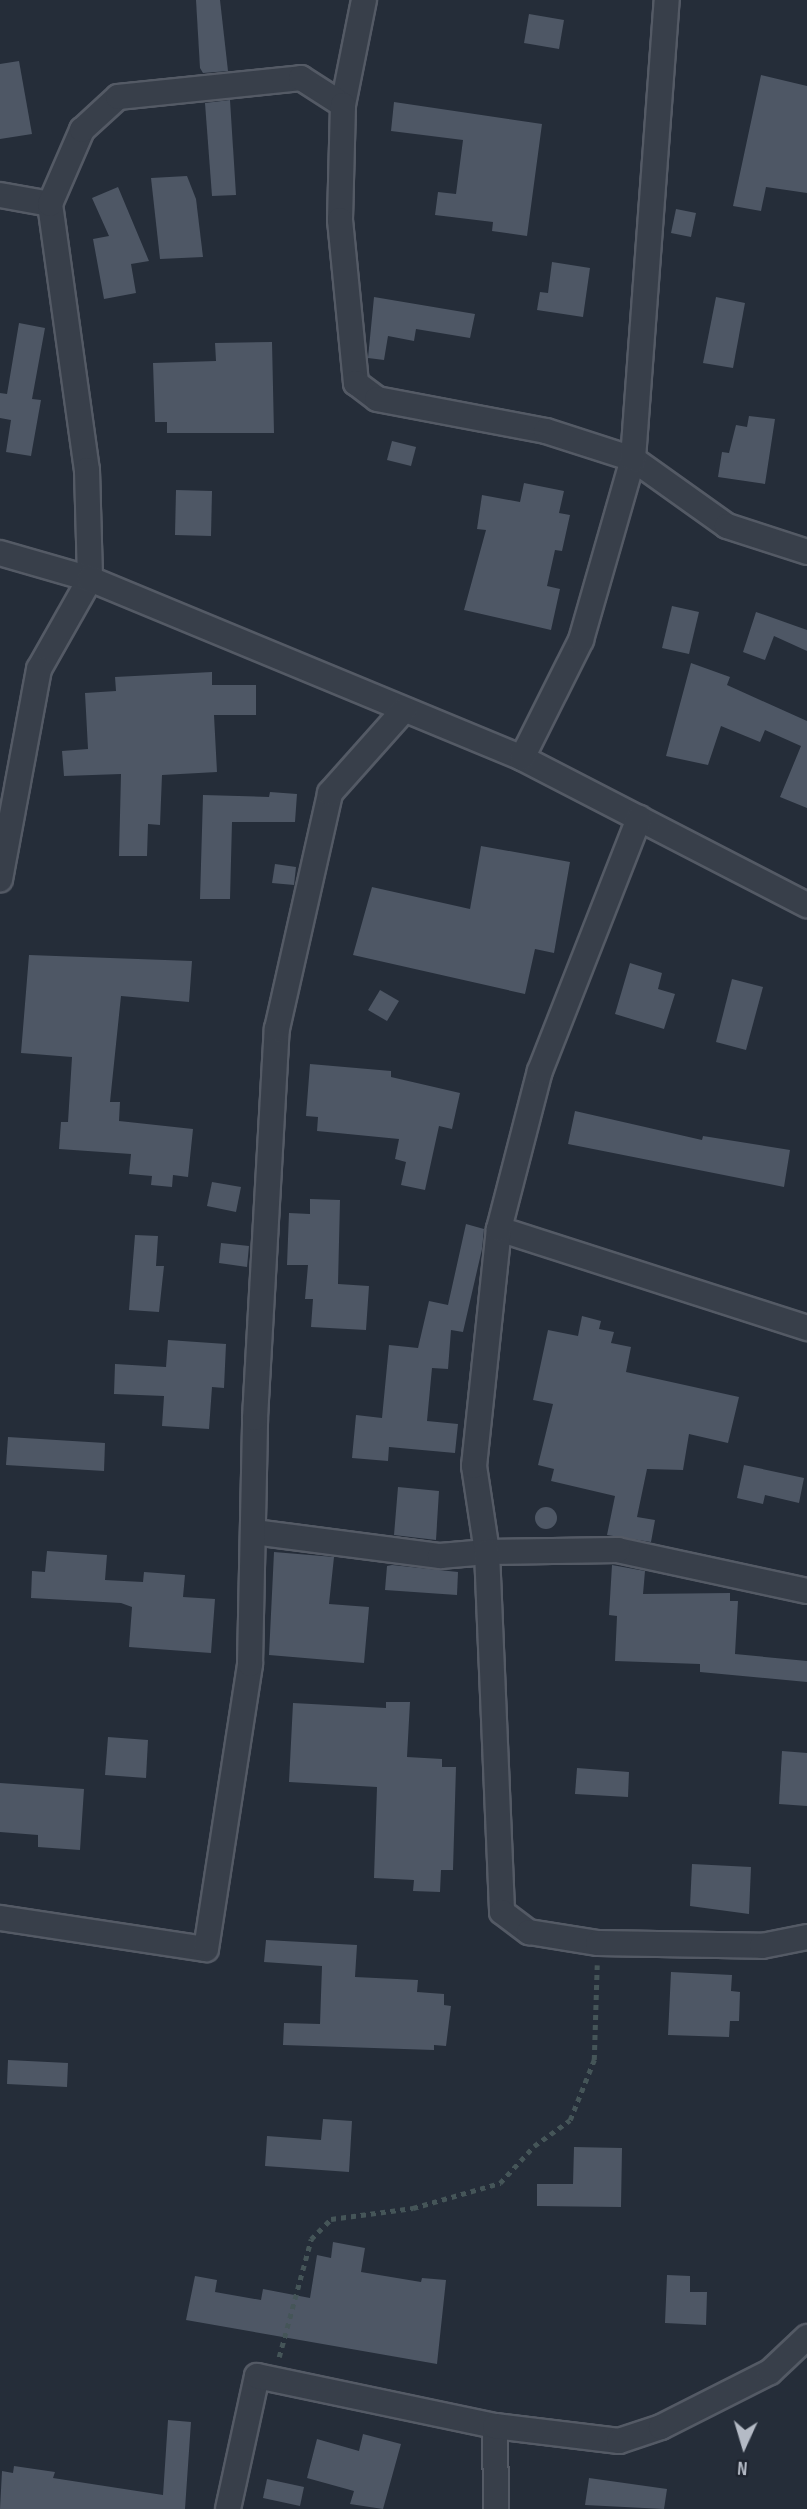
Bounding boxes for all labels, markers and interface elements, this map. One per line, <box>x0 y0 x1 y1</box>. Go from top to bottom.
north arrow <box>709 2411 779 2481</box>
text: N <box>737 2456 748 2479</box>

